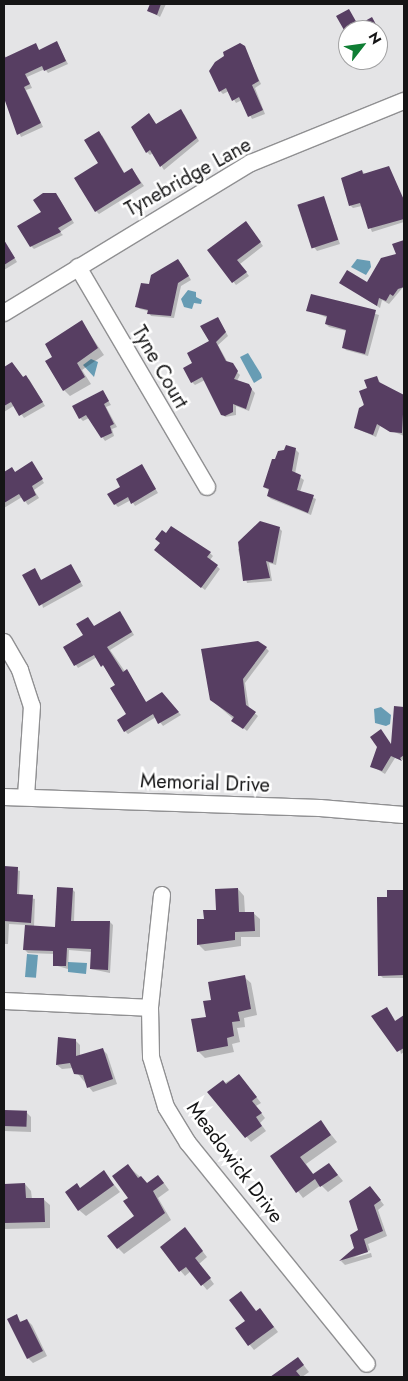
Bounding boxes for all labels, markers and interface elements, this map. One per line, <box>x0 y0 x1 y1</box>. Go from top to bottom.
north arrow <box>338 20 388 70</box>
text: N <box>364 28 387 48</box>
street label: Tynebridge Lane <box>121 133 255 221</box>
street label: Tyne Court <box>127 322 193 412</box>
street label: Memorial Drive <box>140 769 270 797</box>
street label: Meadowick Drive <box>182 1097 288 1227</box>

